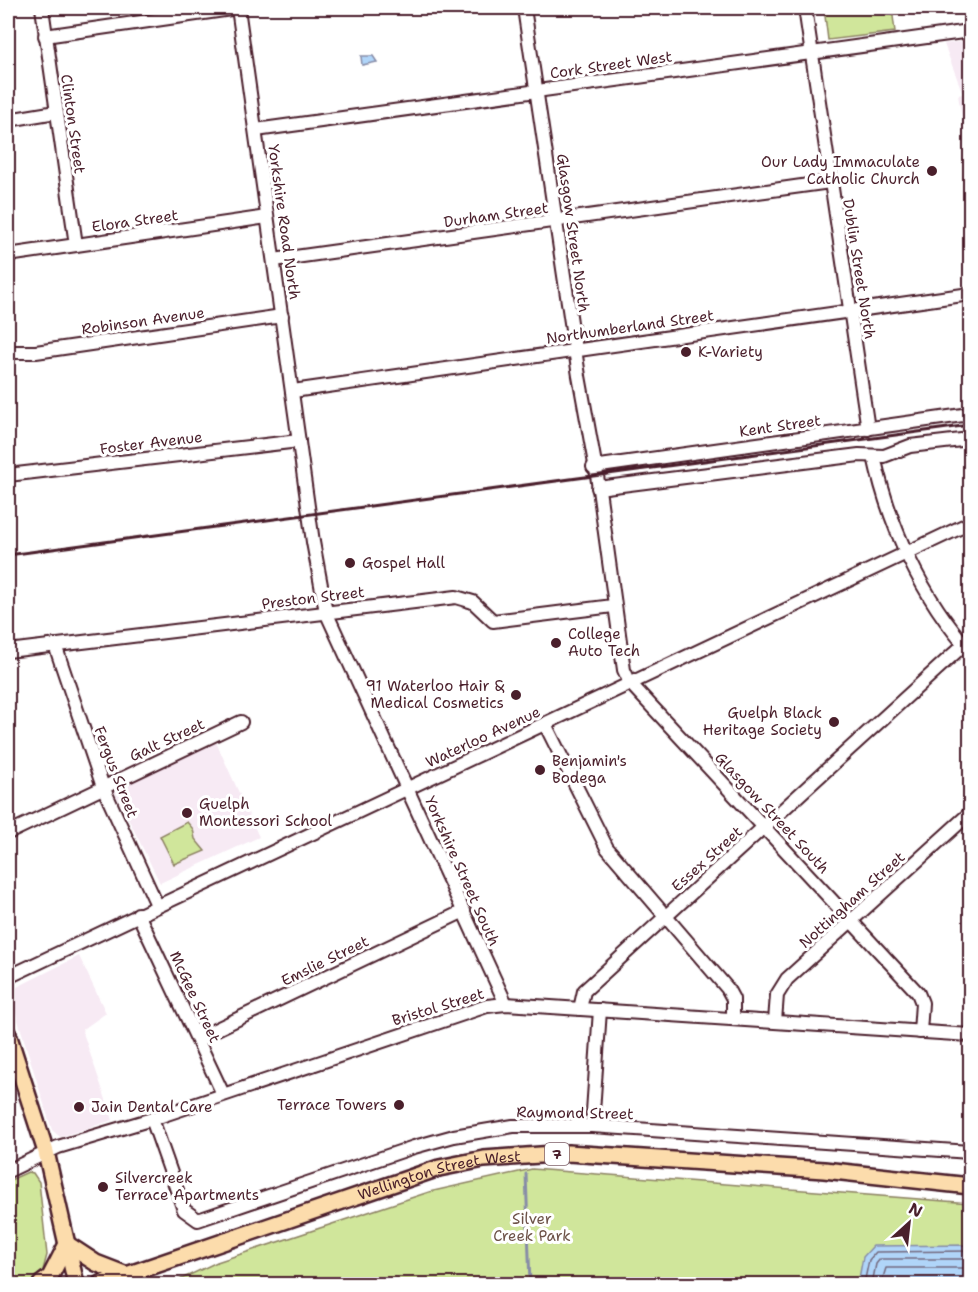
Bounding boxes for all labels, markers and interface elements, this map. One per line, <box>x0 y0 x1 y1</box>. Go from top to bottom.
street label: Cork Street West <box>549 47 673 83</box>
street label: Clinton Street <box>56 73 90 175</box>
street label: Yorkshire Road North <box>263 143 305 301</box>
street label: Glasgow Street North <box>552 152 594 314</box>
place label: Our Lady Immaculate Catholic Church <box>761 152 920 189</box>
marker: Our Lady Immaculate Catholic Church <box>925 164 939 178</box>
street label: Dublin Street North <box>838 197 880 341</box>
street label: Durham Street <box>442 198 550 232</box>
street label: Elora Street <box>91 205 179 237</box>
street label: Robinson Avenue <box>80 302 206 340</box>
street label: Northumberland Street <box>545 305 715 349</box>
place label: K-Variety <box>698 342 763 362</box>
marker: K-Variety <box>679 345 693 359</box>
street label: Kent Street <box>738 410 822 442</box>
street label: Foster Avenue <box>99 427 203 459</box>
place label: Gospel Hall <box>362 553 445 573</box>
marker: Gospel Hall <box>343 556 357 570</box>
street label: Preston Street <box>260 582 366 614</box>
place label: College Auto Tech <box>568 624 640 661</box>
marker: College Auto Tech <box>549 636 563 650</box>
place label: 91 Waterloo Hair & Medical Cosmetics <box>366 676 505 713</box>
marker: 91 Waterloo Hair & Medical Cosmetics <box>509 688 523 702</box>
street label: Waterloo Avenue <box>422 702 544 772</box>
place label: Guelph Black Heritage Society <box>703 703 822 740</box>
street label: Galt Street <box>126 714 208 766</box>
marker: Guelph Black Heritage Society <box>827 715 841 729</box>
street label: Fergus Street <box>89 723 143 821</box>
street label: Glasgow Street South <box>710 748 834 878</box>
place label: Benjamin's Bodega <box>552 751 627 788</box>
marker: Benjamin's Bodega <box>533 763 547 777</box>
street label: Yorkshire Street South <box>420 793 504 949</box>
place label: Guelph Montessori School <box>199 794 333 831</box>
marker: Guelph Montessori School <box>180 806 194 820</box>
street label: Essex Street <box>667 822 747 896</box>
street label: Nottingham Street <box>795 847 909 953</box>
street label: Emslie Street <box>278 931 372 991</box>
street label: McGee Street <box>165 948 225 1046</box>
street label: Bristol Street <box>390 984 486 1030</box>
place label: Terrace Towers <box>277 1095 387 1115</box>
place label: Jain Dental Care <box>91 1097 213 1117</box>
marker: Terrace Towers <box>392 1098 406 1112</box>
marker: Jain Dental Care <box>72 1100 86 1114</box>
street label: Raymond Street <box>516 1102 634 1124</box>
road number: 7 <box>545 1143 569 1165</box>
street label: Wellington Street West <box>355 1146 521 1205</box>
place label: Silvercreek Terrace Apartments <box>115 1168 259 1205</box>
marker: Silvercreek Terrace Apartments <box>96 1180 110 1194</box>
north arrow <box>879 1193 939 1253</box>
text: N <box>905 1198 926 1222</box>
park label: Silver Creek Park <box>493 1209 571 1246</box>

